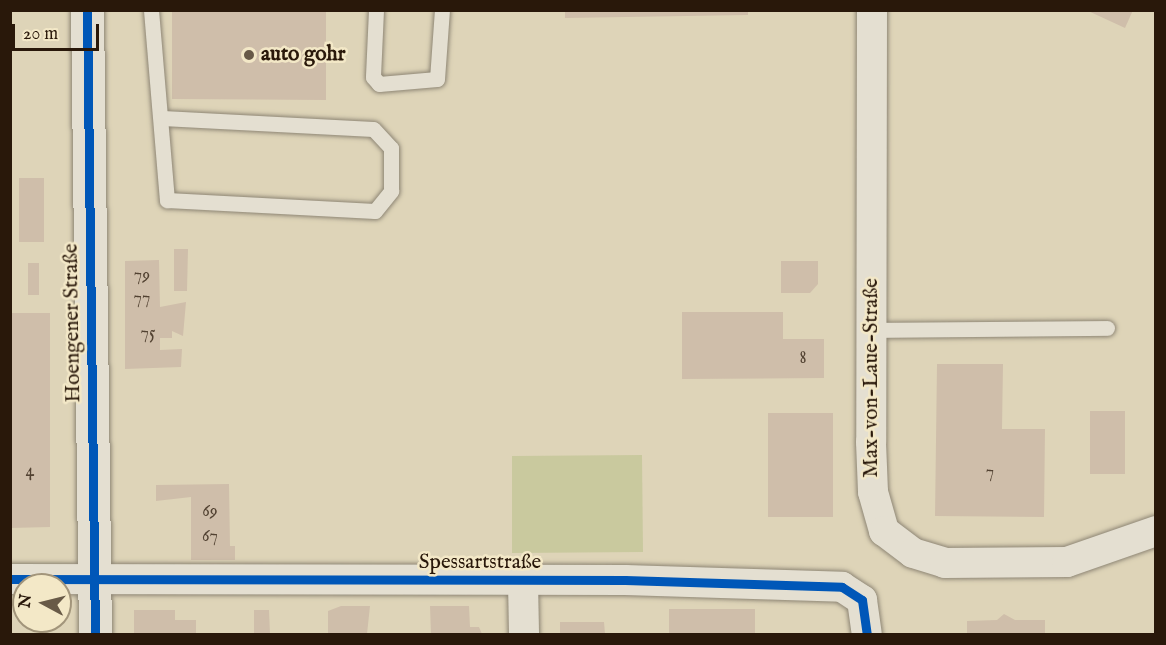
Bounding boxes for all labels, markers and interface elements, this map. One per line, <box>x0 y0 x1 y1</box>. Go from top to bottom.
scale bar <box>15 12 102 50</box>
text: 20 m <box>23 23 58 46</box>
place label: auto gohr <box>261 42 345 68</box>
marker: auto gohr <box>242 48 256 62</box>
street label: Hoengener Straße <box>59 243 87 403</box>
house number: 79 <box>134 265 150 287</box>
street label: Max-von-Laue-Straße <box>859 278 885 478</box>
house number: 77 <box>134 288 150 310</box>
house number: 75 <box>141 323 155 345</box>
house number: 8 <box>799 348 807 370</box>
house number: 4 <box>26 461 34 483</box>
house number: 7 <box>986 462 994 484</box>
house number: 69 <box>202 501 218 523</box>
house number: 67 <box>202 526 218 548</box>
street label: Spessartstraße <box>419 550 541 576</box>
north arrow <box>12 573 72 633</box>
text: N <box>15 593 37 609</box>

